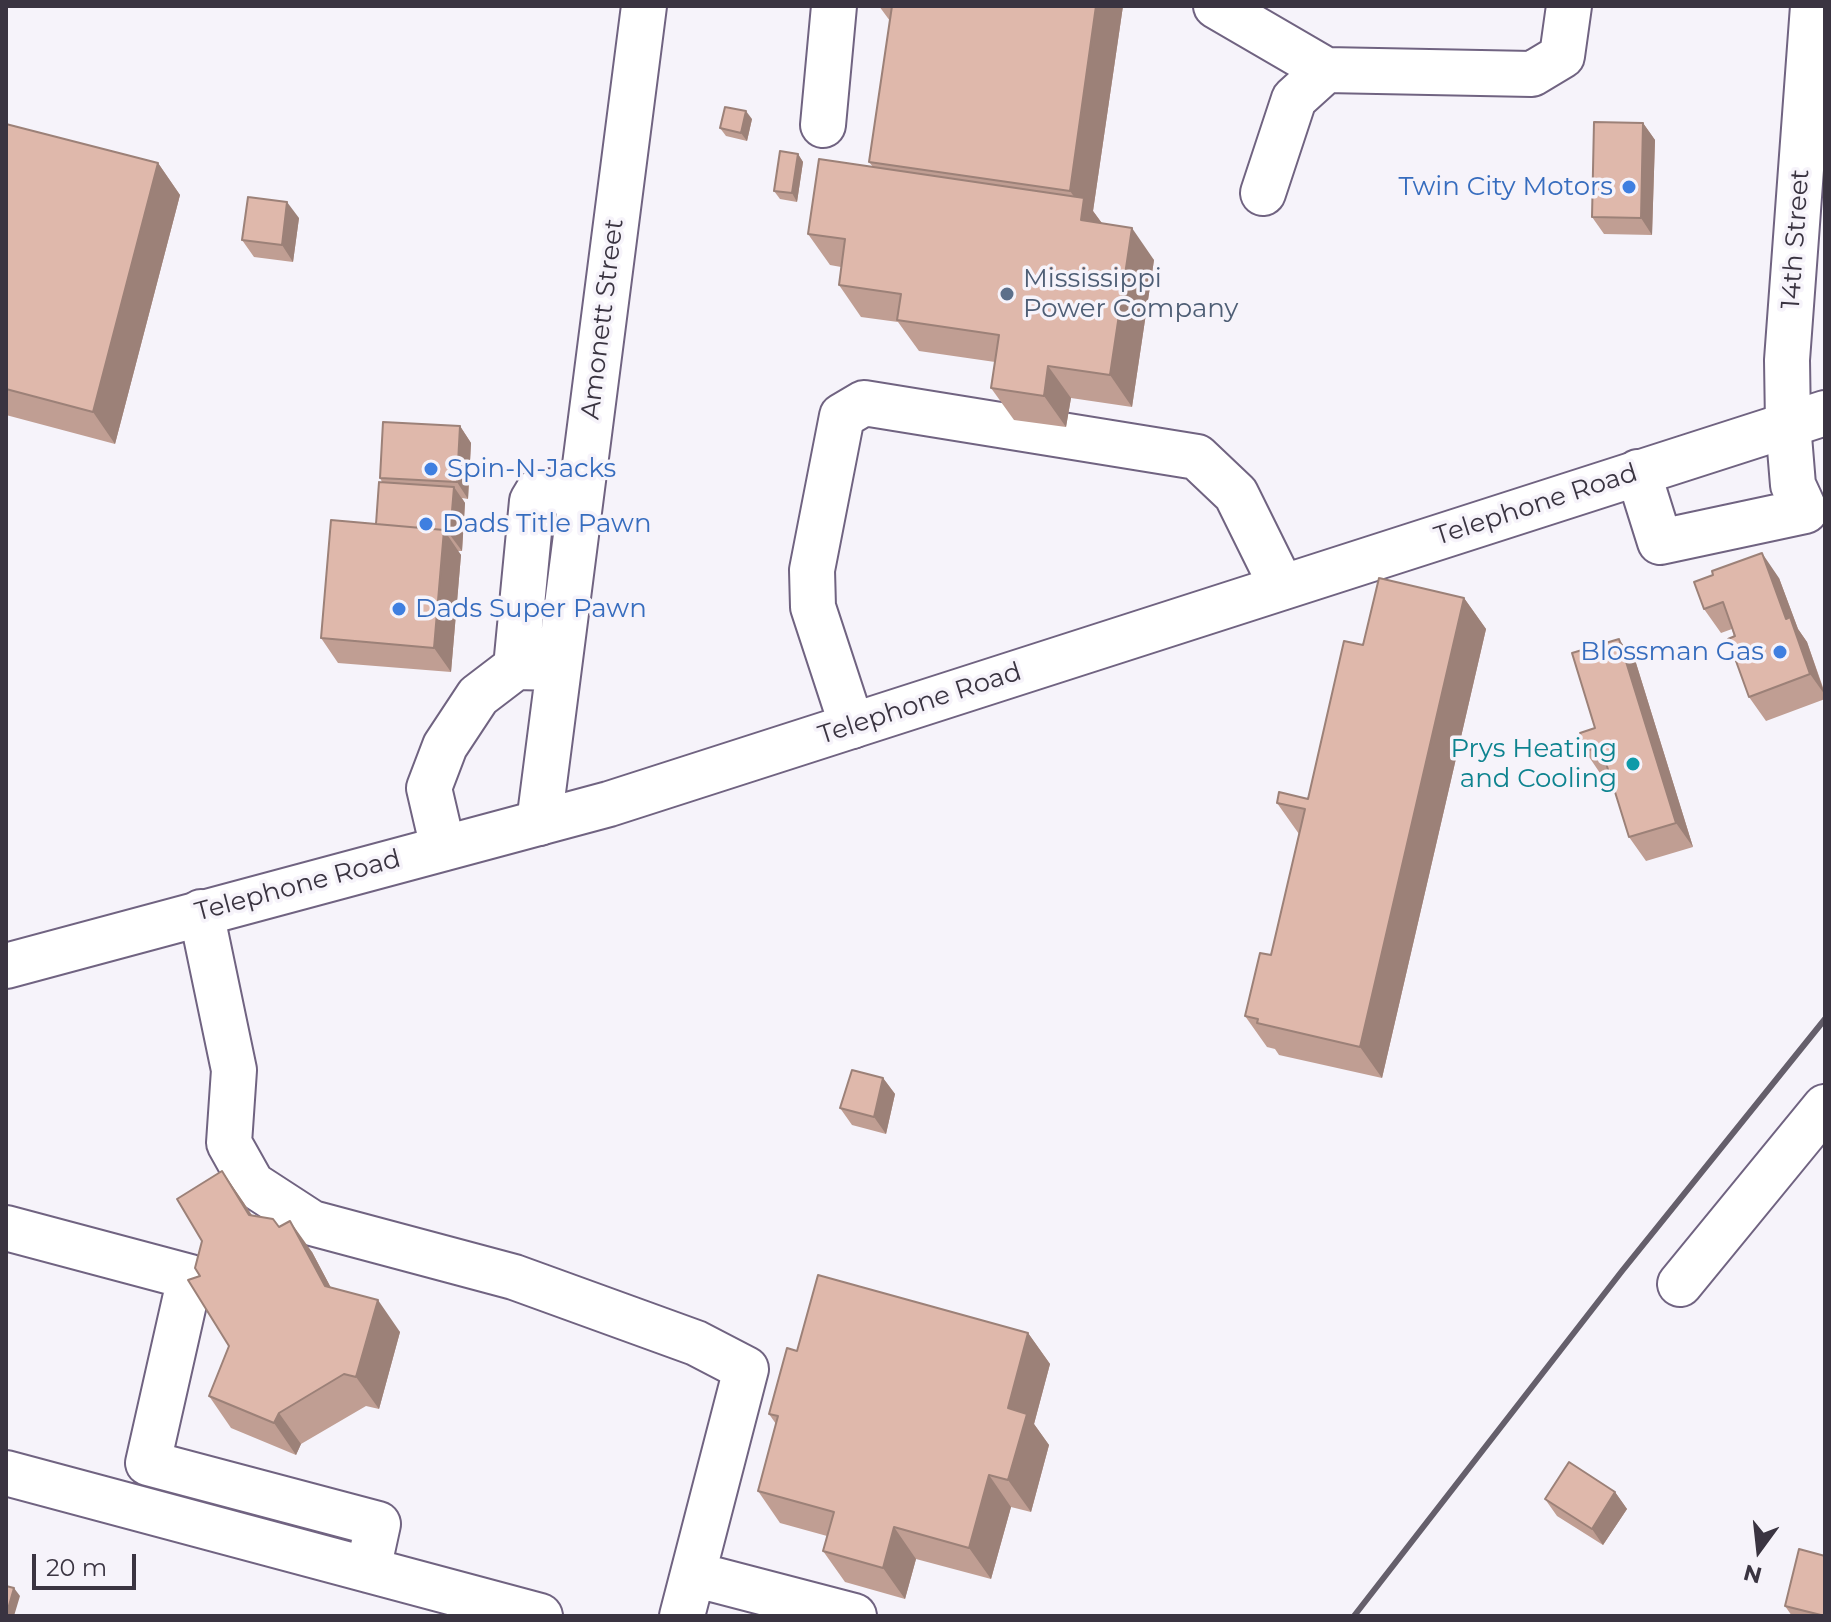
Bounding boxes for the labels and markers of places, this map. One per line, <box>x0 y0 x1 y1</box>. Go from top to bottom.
place label: Twin City Motors <box>1398 171 1613 203</box>
marker: Twin City Motors <box>1620 178 1638 196</box>
place label: Mississippi Power Company <box>1023 263 1238 324</box>
marker: Mississippi Power Company <box>998 285 1016 303</box>
place label: Spin-N-Jacks <box>447 453 616 485</box>
marker: Spin-N-Jacks <box>422 460 440 478</box>
place label: Dads Title Pawn <box>442 508 651 540</box>
marker: Dads Title Pawn <box>417 515 435 533</box>
place label: Dads Super Pawn <box>415 593 647 625</box>
marker: Dads Super Pawn <box>390 600 408 618</box>
place label: Blossman Gas <box>1580 636 1764 668</box>
marker: Blossman Gas <box>1771 643 1789 661</box>
place label: Prys Heating and Cooling <box>1451 733 1617 794</box>
marker: Prys Heating and Cooling <box>1624 755 1642 773</box>

